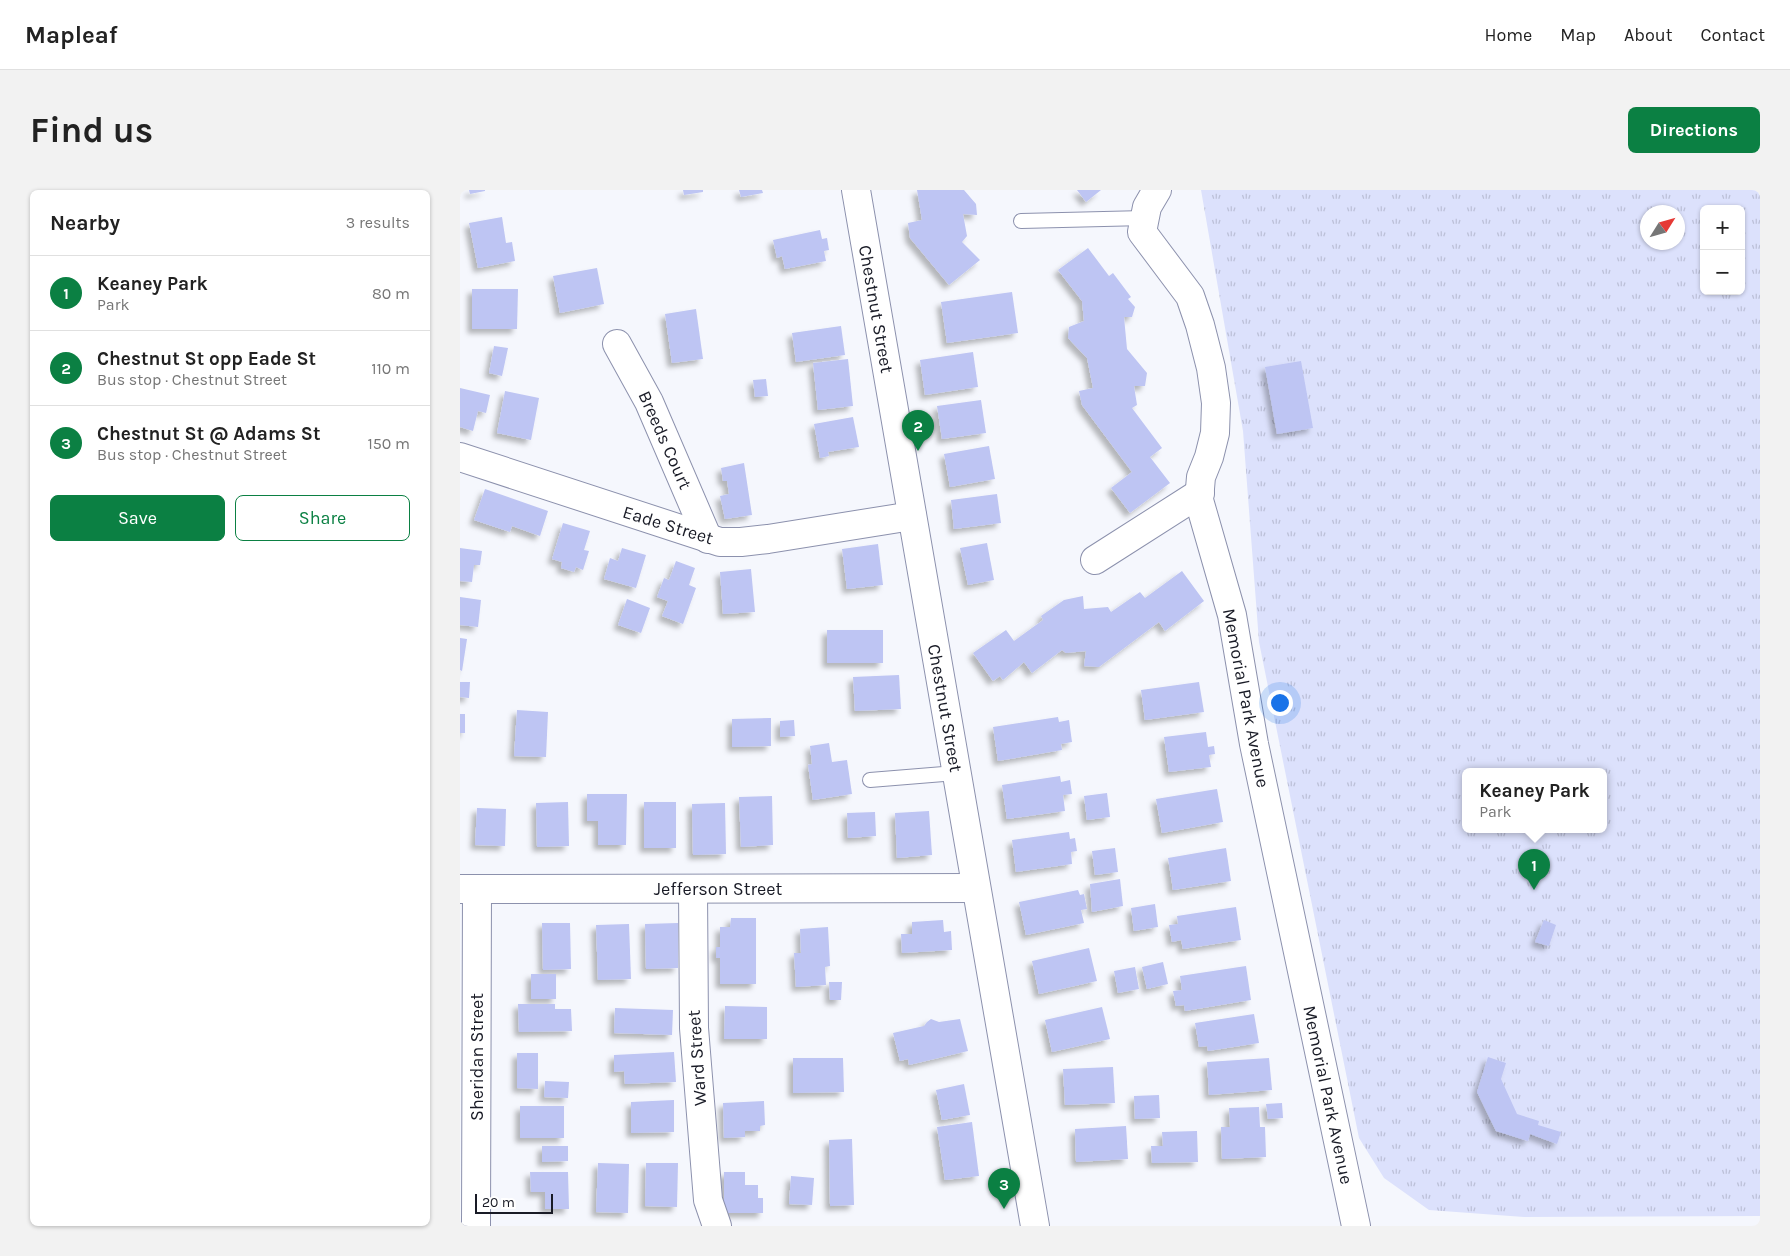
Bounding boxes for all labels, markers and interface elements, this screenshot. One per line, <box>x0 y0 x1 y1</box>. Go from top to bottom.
text: Mapleaf <box>25 21 118 49</box>
text: Home <box>1484 24 1532 46</box>
text: Map <box>1560 24 1596 46</box>
text: About <box>1624 24 1673 46</box>
text: Contact <box>1701 24 1765 46</box>
button: Directions <box>1628 107 1760 153</box>
text: Find us <box>30 110 153 151</box>
north arrow <box>1640 205 1685 250</box>
map controls <box>1700 205 1745 295</box>
button: + <box>1700 205 1745 250</box>
text: Nearby <box>50 211 120 235</box>
text: 3 results <box>346 213 410 232</box>
street label: Chestnut Street <box>854 243 898 375</box>
button: − <box>1700 250 1745 295</box>
text: Keaney Park <box>97 273 208 295</box>
text: 1 <box>63 284 69 303</box>
text: 80 m <box>372 284 410 303</box>
text: Park <box>97 295 129 314</box>
text: Chestnut St opp Eade St <box>97 348 316 370</box>
text: 2 <box>61 359 71 378</box>
text: 110 m <box>371 359 410 378</box>
text: Bus stop · Chestnut Street <box>97 370 287 389</box>
street label: Breeds Court <box>633 387 697 493</box>
pin: 2 <box>902 410 934 451</box>
text: Chestnut St @ Adams St <box>97 423 320 445</box>
text: 3 <box>61 434 71 453</box>
text: 150 m <box>367 434 410 453</box>
text: Bus stop · Chestnut Street <box>97 445 287 464</box>
button: Save <box>50 495 225 541</box>
button: Share <box>235 495 410 541</box>
street label: Eade Street <box>620 501 716 549</box>
street label: Memorial Park Avenue <box>1218 606 1274 790</box>
street label: Chestnut Street <box>923 642 967 774</box>
your location <box>1267 690 1293 716</box>
popup <box>1462 768 1607 833</box>
text: Keaney Park <box>1479 780 1590 802</box>
text: Park <box>1479 802 1512 821</box>
pin: 1 <box>1518 849 1550 890</box>
street label: Jefferson Street <box>654 878 782 900</box>
street label: Sheridan Street <box>466 993 488 1121</box>
street label: Memorial Park Avenue <box>1298 1004 1358 1186</box>
street label: Ward Street <box>683 1009 711 1107</box>
pin: 3 <box>988 1168 1020 1209</box>
scale bar <box>475 1191 552 1214</box>
text: 20 m <box>482 1194 515 1211</box>

